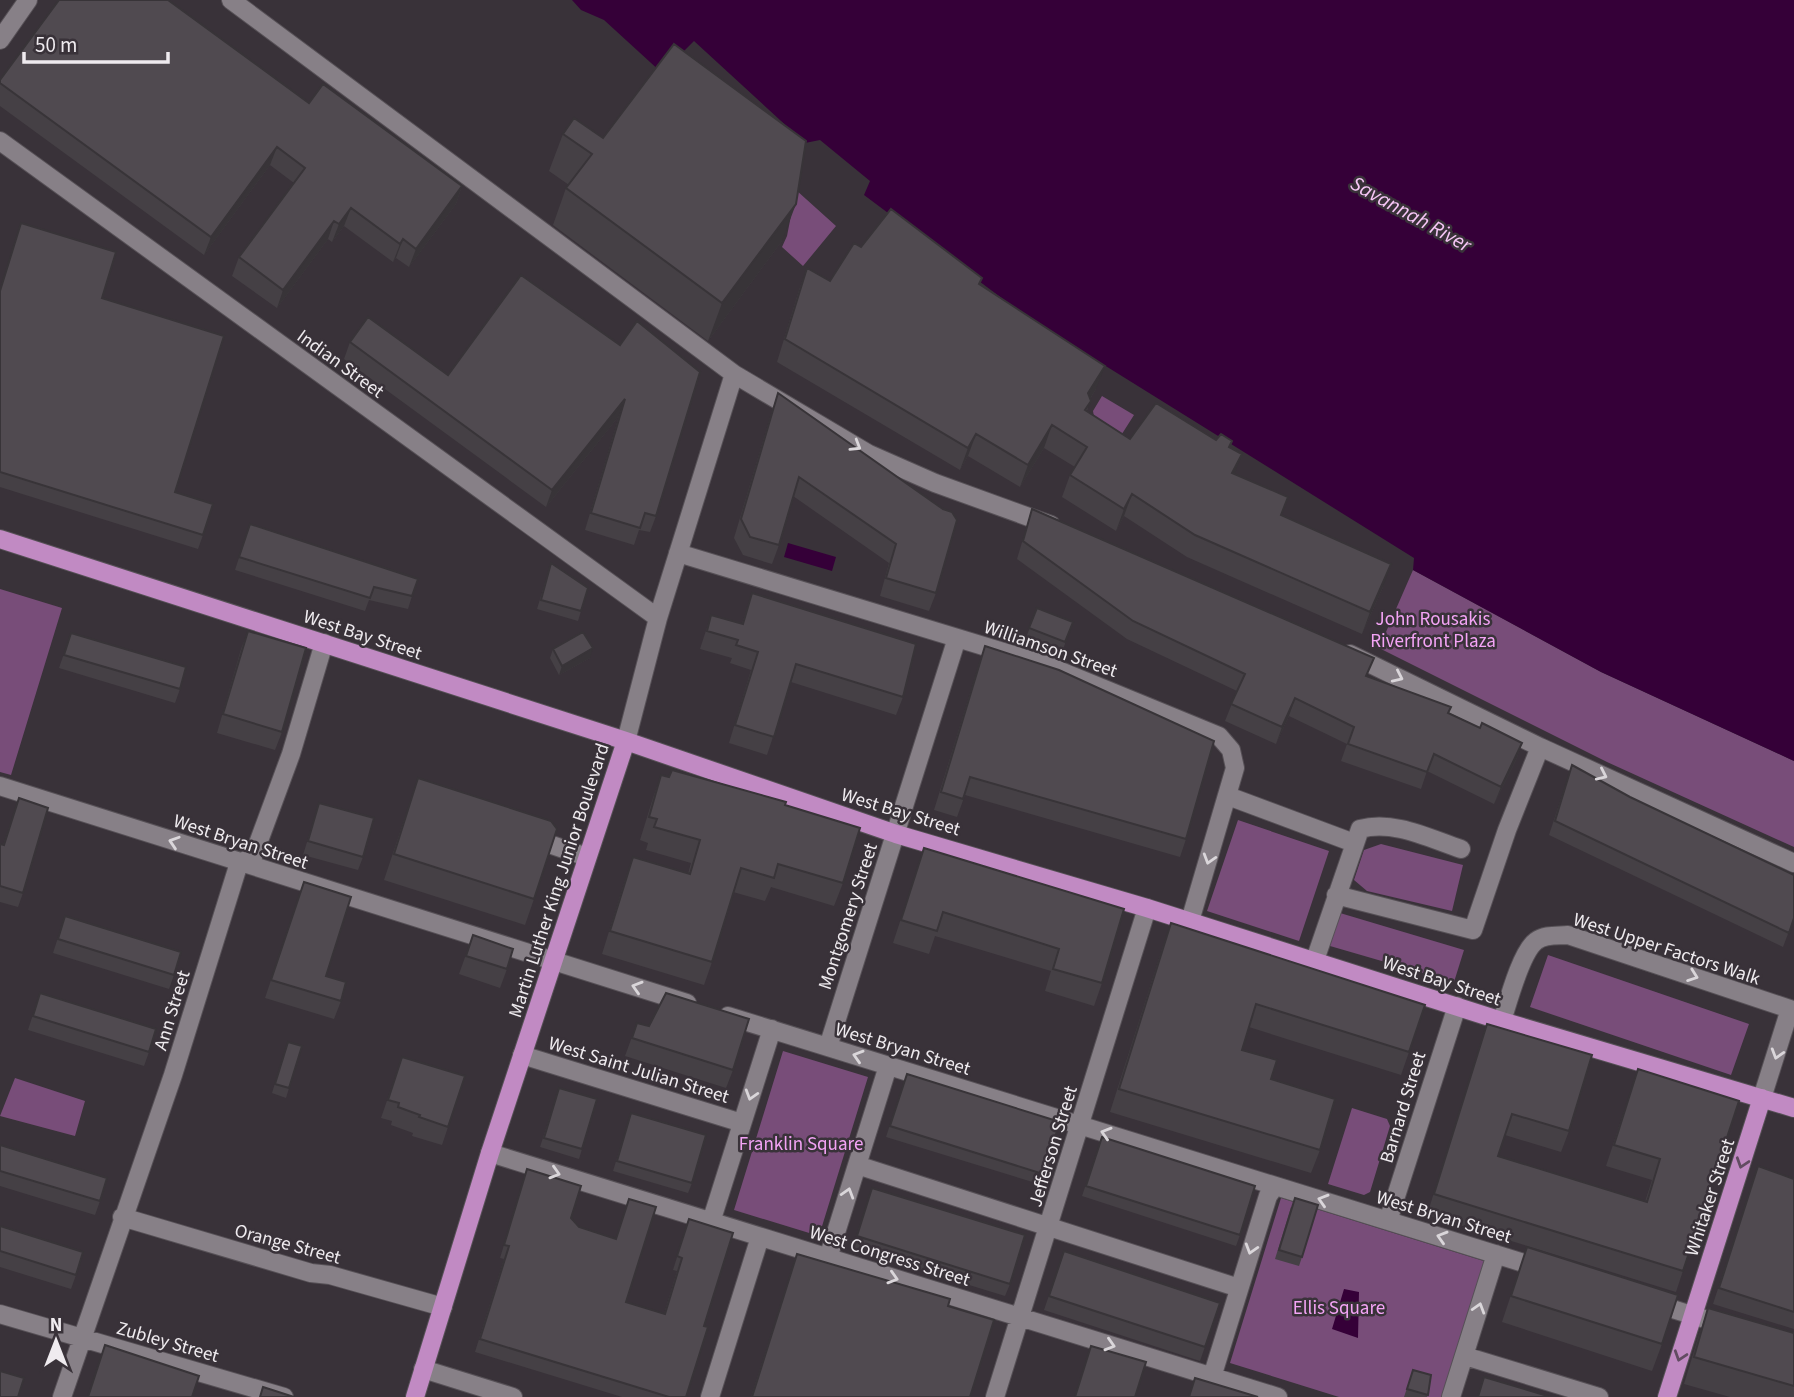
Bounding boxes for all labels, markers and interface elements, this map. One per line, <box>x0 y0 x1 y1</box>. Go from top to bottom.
scale bar <box>24 21 168 65</box>
text: 50 m <box>35 30 77 60</box>
water label: Savannah River <box>1345 168 1478 260</box>
street label: Indian Street <box>291 323 390 405</box>
one-way arrow <box>849 438 862 451</box>
street label: West Bay Street <box>300 604 426 667</box>
park label: John Rousakis Riverfront Plaza <box>1370 606 1496 655</box>
street label: Williamson Street <box>980 614 1121 685</box>
one-way arrow <box>1391 668 1403 682</box>
street label: Martin Luther King Junior Boulevard <box>502 740 617 1021</box>
one-way arrow <box>1595 767 1608 781</box>
street label: West Bay Street <box>838 782 964 844</box>
street label: West Bryan Street <box>170 808 312 877</box>
one-way arrow <box>169 835 181 850</box>
street label: Montgomery Street <box>812 839 885 993</box>
one-way arrow <box>1202 852 1217 864</box>
street label: West Upper Factors Walk <box>1569 906 1764 993</box>
street label: West Bay Street <box>1379 950 1505 1013</box>
street label: Ann Street <box>147 966 198 1054</box>
one-way arrow <box>1686 968 1698 982</box>
one-way arrow <box>631 981 643 995</box>
street label: West Bryan Street <box>832 1016 974 1083</box>
street label: West Saint Julian Street <box>545 1030 733 1111</box>
one-way arrow <box>1770 1047 1785 1059</box>
street label: Barnard Street <box>1374 1048 1433 1167</box>
one-way arrow <box>852 1050 864 1065</box>
street label: Jefferson Street <box>1022 1082 1085 1210</box>
one-way arrow <box>745 1088 760 1100</box>
one-way arrow <box>1100 1127 1112 1142</box>
park label: Franklin Square <box>739 1131 863 1158</box>
street label: Whitaker Street <box>1679 1135 1742 1260</box>
one-way arrow <box>1736 1156 1750 1169</box>
one-way arrow <box>549 1165 561 1180</box>
street label: West Bryan Street <box>1373 1184 1515 1251</box>
one-way arrow <box>840 1187 854 1199</box>
one-way arrow <box>1317 1194 1329 1209</box>
street label: Orange Street <box>232 1217 344 1272</box>
street label: West Congress Street <box>806 1219 974 1294</box>
one-way arrow <box>1436 1231 1448 1246</box>
one-way arrow <box>1245 1243 1260 1255</box>
one-way arrow <box>886 1270 899 1284</box>
park label: Ellis Square <box>1293 1295 1385 1322</box>
one-way arrow <box>1470 1303 1485 1315</box>
north arrow <box>21 1306 91 1376</box>
text: N <box>50 1312 62 1339</box>
street label: Zubley Street <box>113 1315 222 1370</box>
one-way arrow <box>1104 1337 1116 1352</box>
one-way arrow <box>1673 1350 1688 1362</box>

